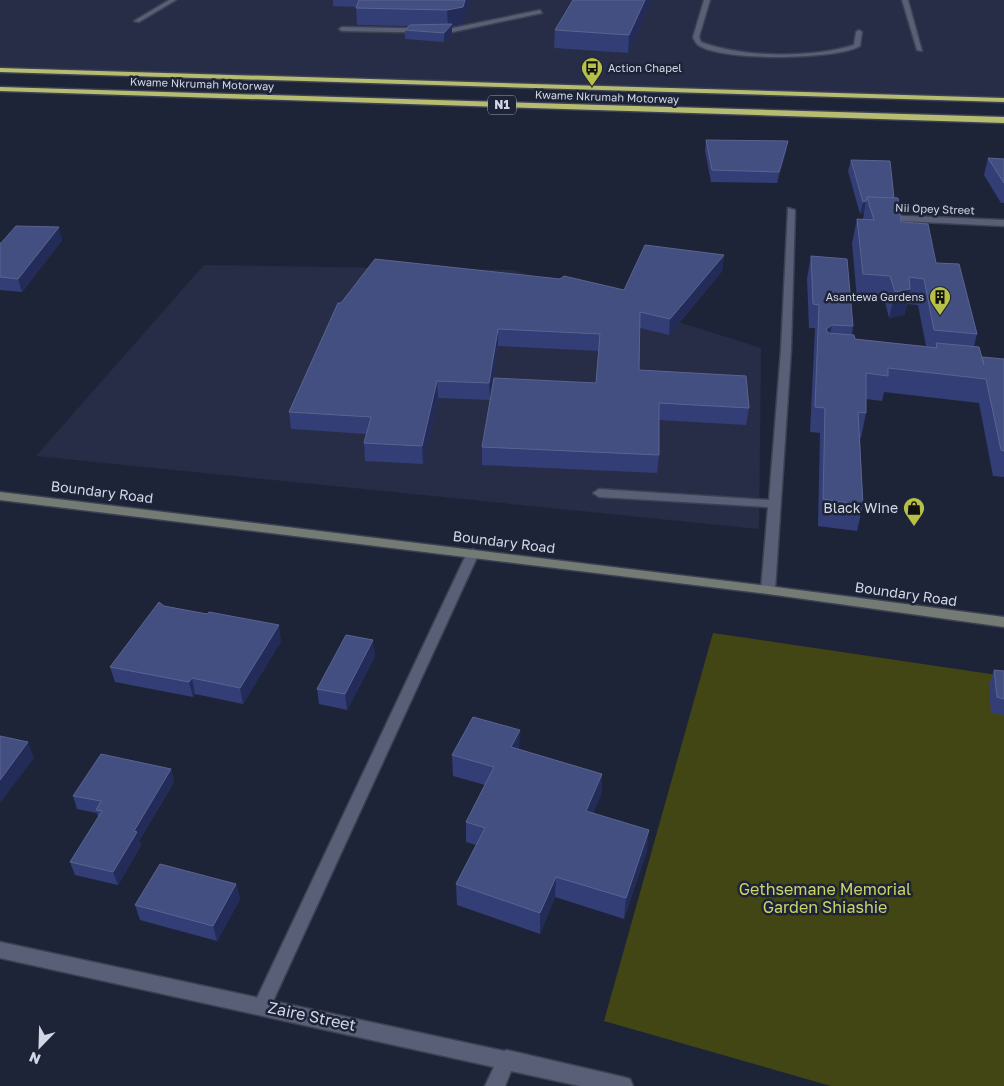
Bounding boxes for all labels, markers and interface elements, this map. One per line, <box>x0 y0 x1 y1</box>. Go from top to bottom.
bus stop icon: Action Chapel <box>580 56 604 87</box>
place label: Action Chapel <box>608 61 682 74</box>
street label: Kwame Nkrumah Motorway <box>130 74 274 93</box>
street label: Kwame Nkrumah Motorway <box>535 87 679 106</box>
road number: N1 <box>488 96 516 114</box>
street label: Nii Opey Street <box>895 201 975 216</box>
building icon: Asantewa Gardens <box>928 285 952 316</box>
place label: Asantewa Gardens <box>826 290 924 303</box>
street label: Boundary Road <box>50 477 154 506</box>
shop icon: Black Wine <box>902 496 926 527</box>
place label: Black Wine <box>823 499 898 516</box>
street label: Boundary Road <box>452 527 556 556</box>
street label: Boundary Road <box>854 578 958 609</box>
park label: Gethsemane Memorial Garden Shiashie <box>739 879 911 917</box>
street label: Zaire Street <box>266 997 358 1035</box>
north arrow <box>15 1021 65 1071</box>
text: N <box>27 1049 43 1068</box>

